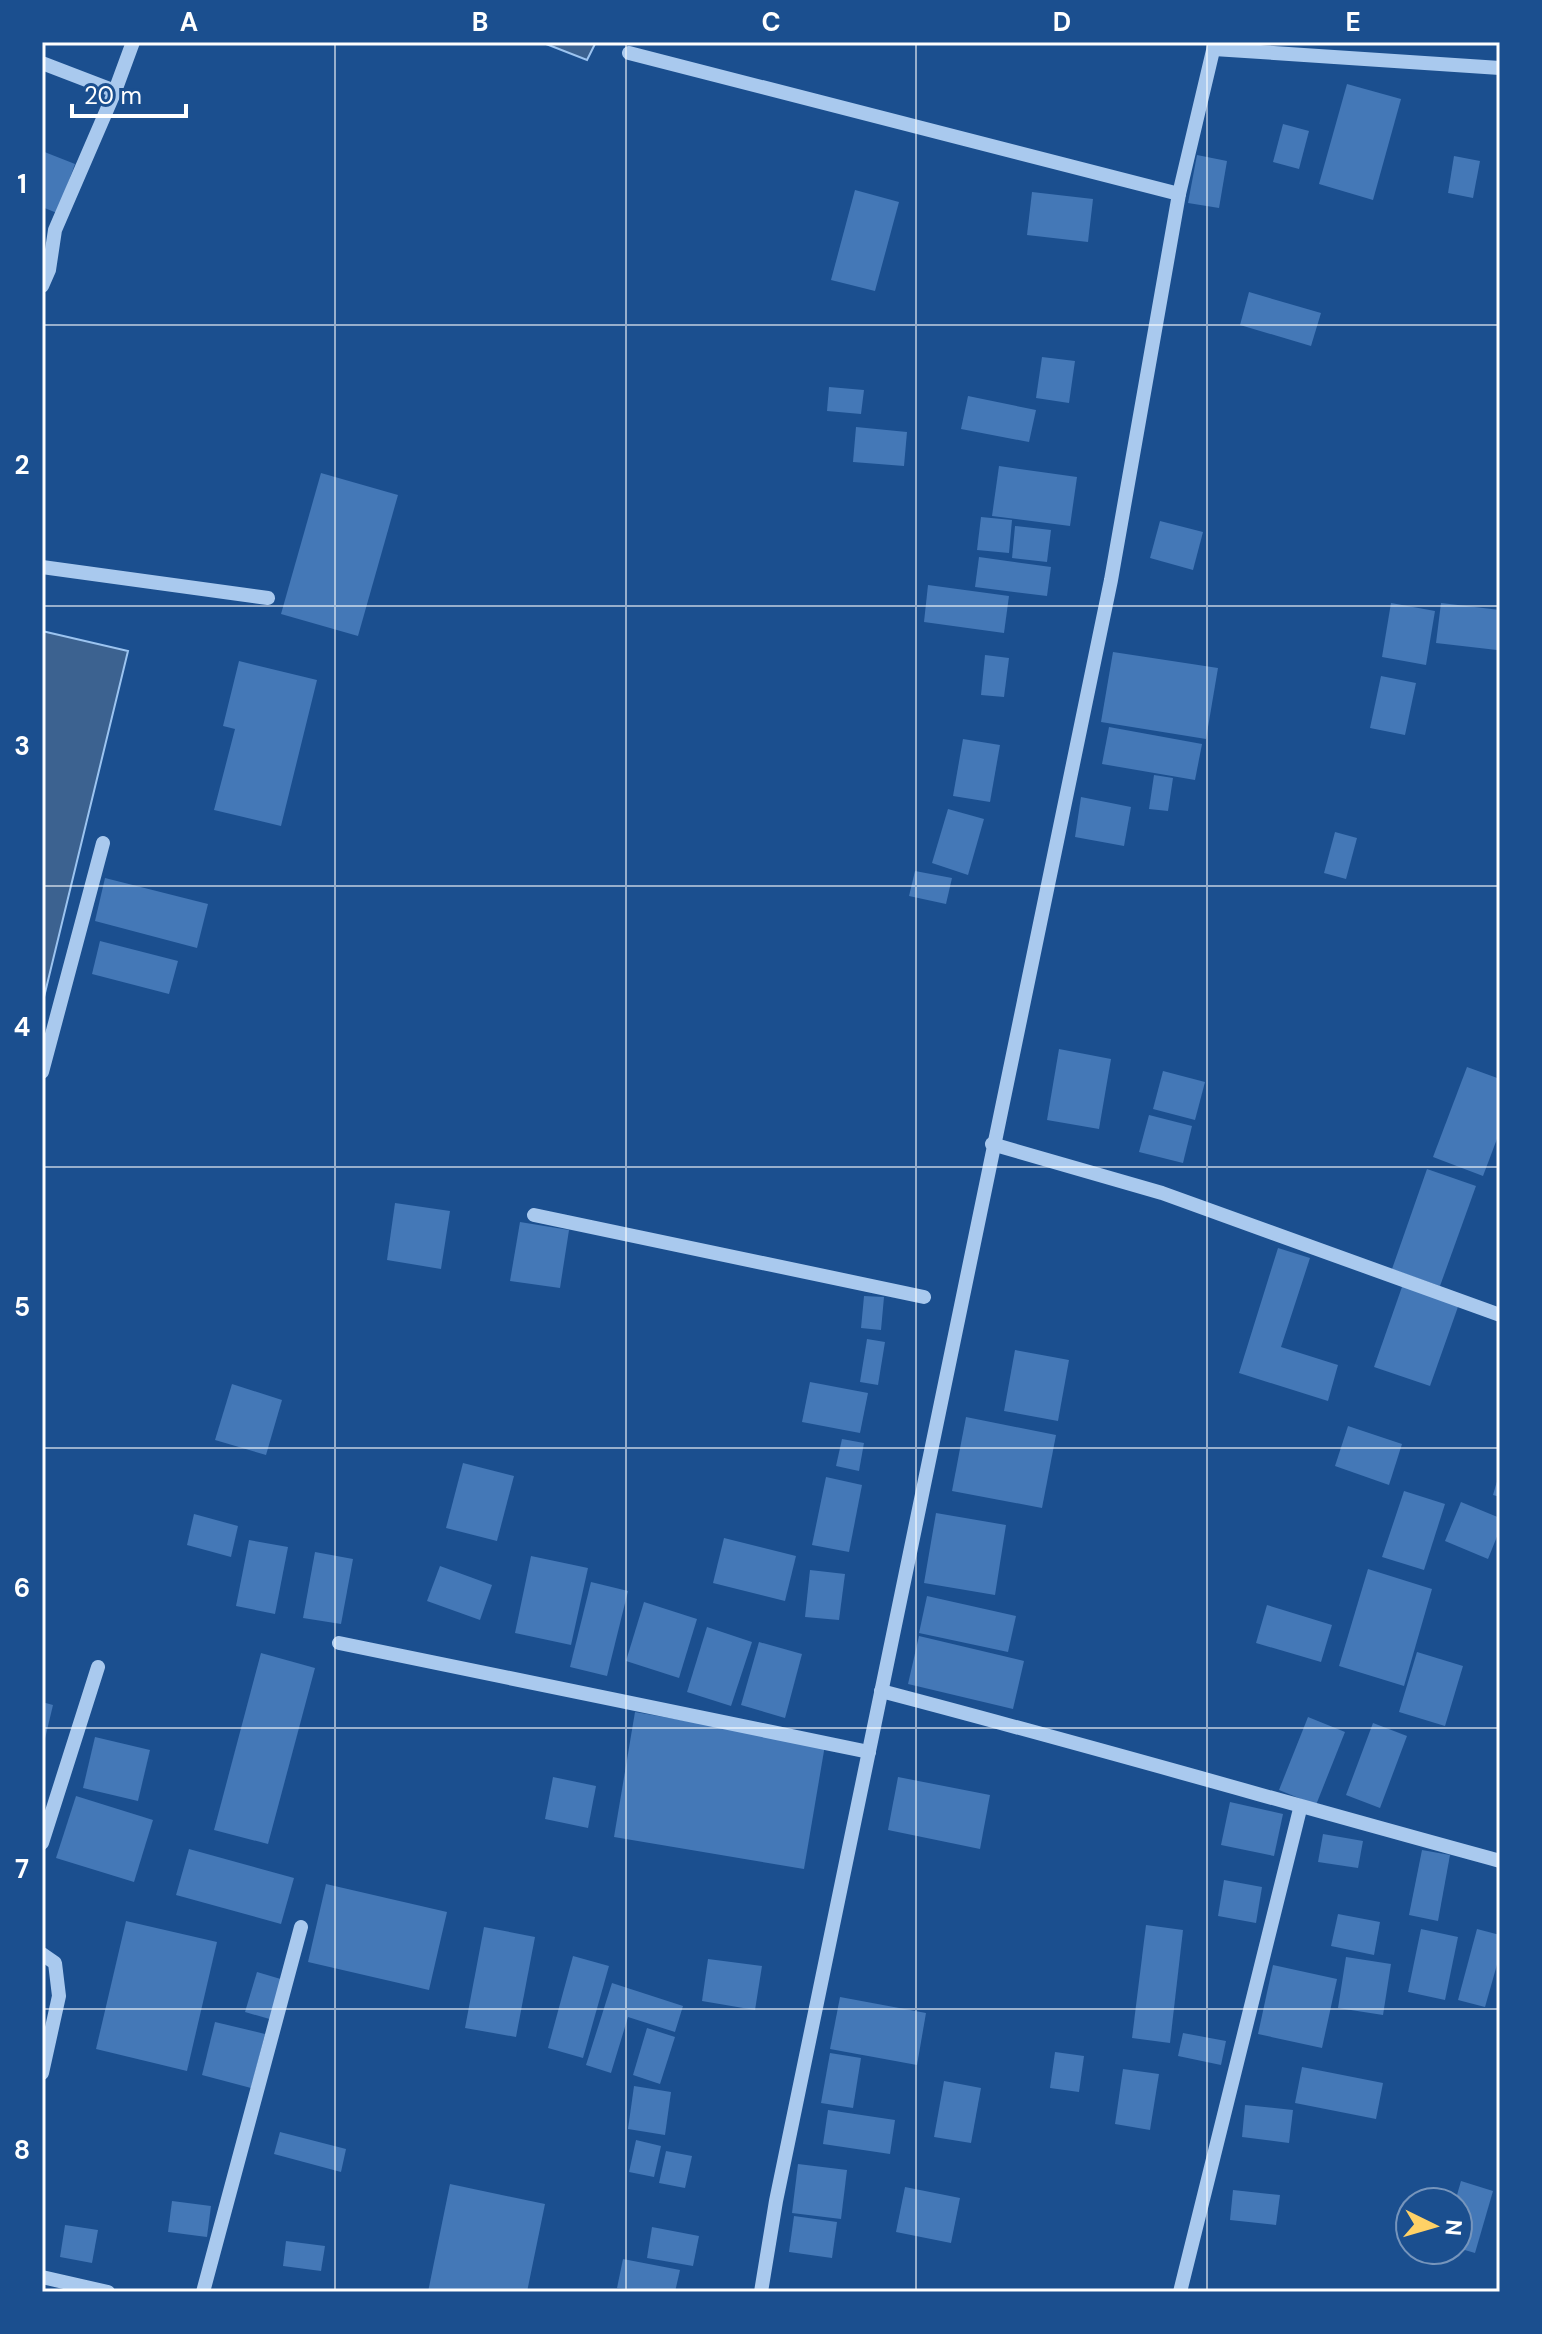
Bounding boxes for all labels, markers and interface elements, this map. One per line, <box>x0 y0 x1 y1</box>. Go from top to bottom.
text: A <box>180 5 198 39</box>
text: B <box>472 5 488 39</box>
text: C <box>761 5 781 39</box>
text: D <box>1053 5 1071 39</box>
text: E <box>1345 5 1361 39</box>
scale bar <box>72 68 186 118</box>
text: 20 m <box>84 80 142 111</box>
text: 1 <box>17 167 27 201</box>
text: 2 <box>14 448 30 482</box>
text: 3 <box>14 729 30 763</box>
text: 4 <box>14 1010 30 1044</box>
text: 5 <box>14 1290 30 1324</box>
text: 6 <box>14 1571 30 1605</box>
text: 7 <box>15 1852 29 1886</box>
text: 8 <box>14 2133 30 2167</box>
north arrow <box>1394 2186 1474 2266</box>
text: N <box>1438 2218 1469 2237</box>

